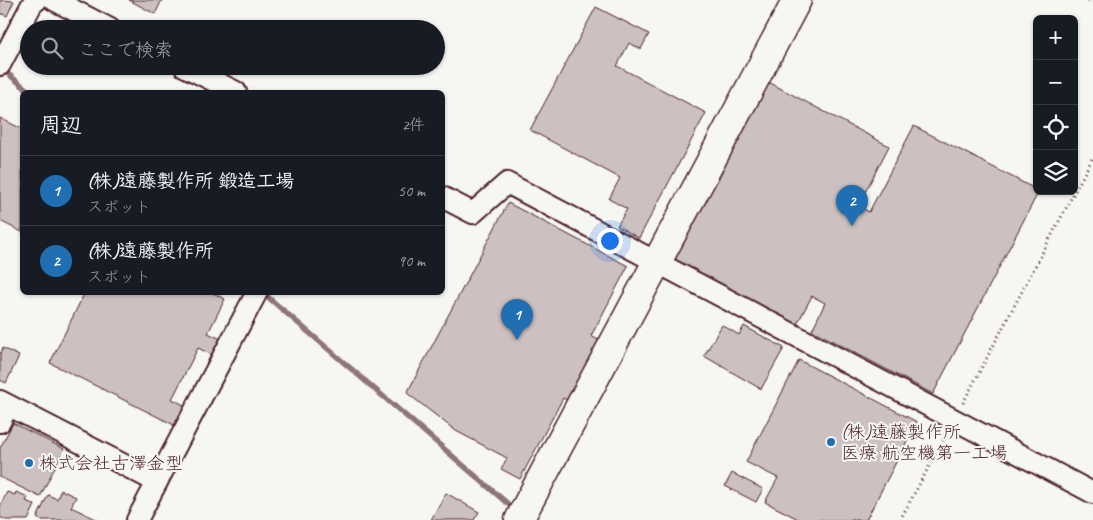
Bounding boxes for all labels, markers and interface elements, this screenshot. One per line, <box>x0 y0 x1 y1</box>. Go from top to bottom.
map controls <box>1033 15 1078 195</box>
button: + <box>1033 15 1078 60</box>
search box <box>20 20 445 75</box>
icon: search <box>38 34 66 62</box>
text: ここで検索 <box>78 38 173 62</box>
button: − <box>1033 60 1078 105</box>
button: locate <box>1033 105 1078 150</box>
text: 周辺 <box>40 112 82 138</box>
text: 2件 <box>402 115 425 135</box>
button: layers <box>1033 150 1078 195</box>
text: (株)遠藤製作所 鍛造工場 <box>87 169 294 193</box>
text: 1 <box>52 181 60 201</box>
text: 50 m <box>398 181 425 201</box>
pin: 2 <box>836 185 868 226</box>
text: スポット <box>87 197 151 217</box>
your location <box>597 228 623 254</box>
text: (株)遠藤製作所 <box>87 239 214 263</box>
text: 2 <box>52 251 60 271</box>
text: 90 m <box>398 251 425 271</box>
text: スポット <box>87 267 151 287</box>
pin: 1 <box>501 299 533 340</box>
place label: (株)遠藤製作所 医療 航空機第一工場 <box>841 421 1007 464</box>
marker: (株)遠藤製作所 医療 航空機第一工場 <box>825 436 837 448</box>
place label: 株式会社古澤金型 <box>39 452 183 474</box>
marker: 株式会社古澤金型 <box>23 457 35 469</box>

